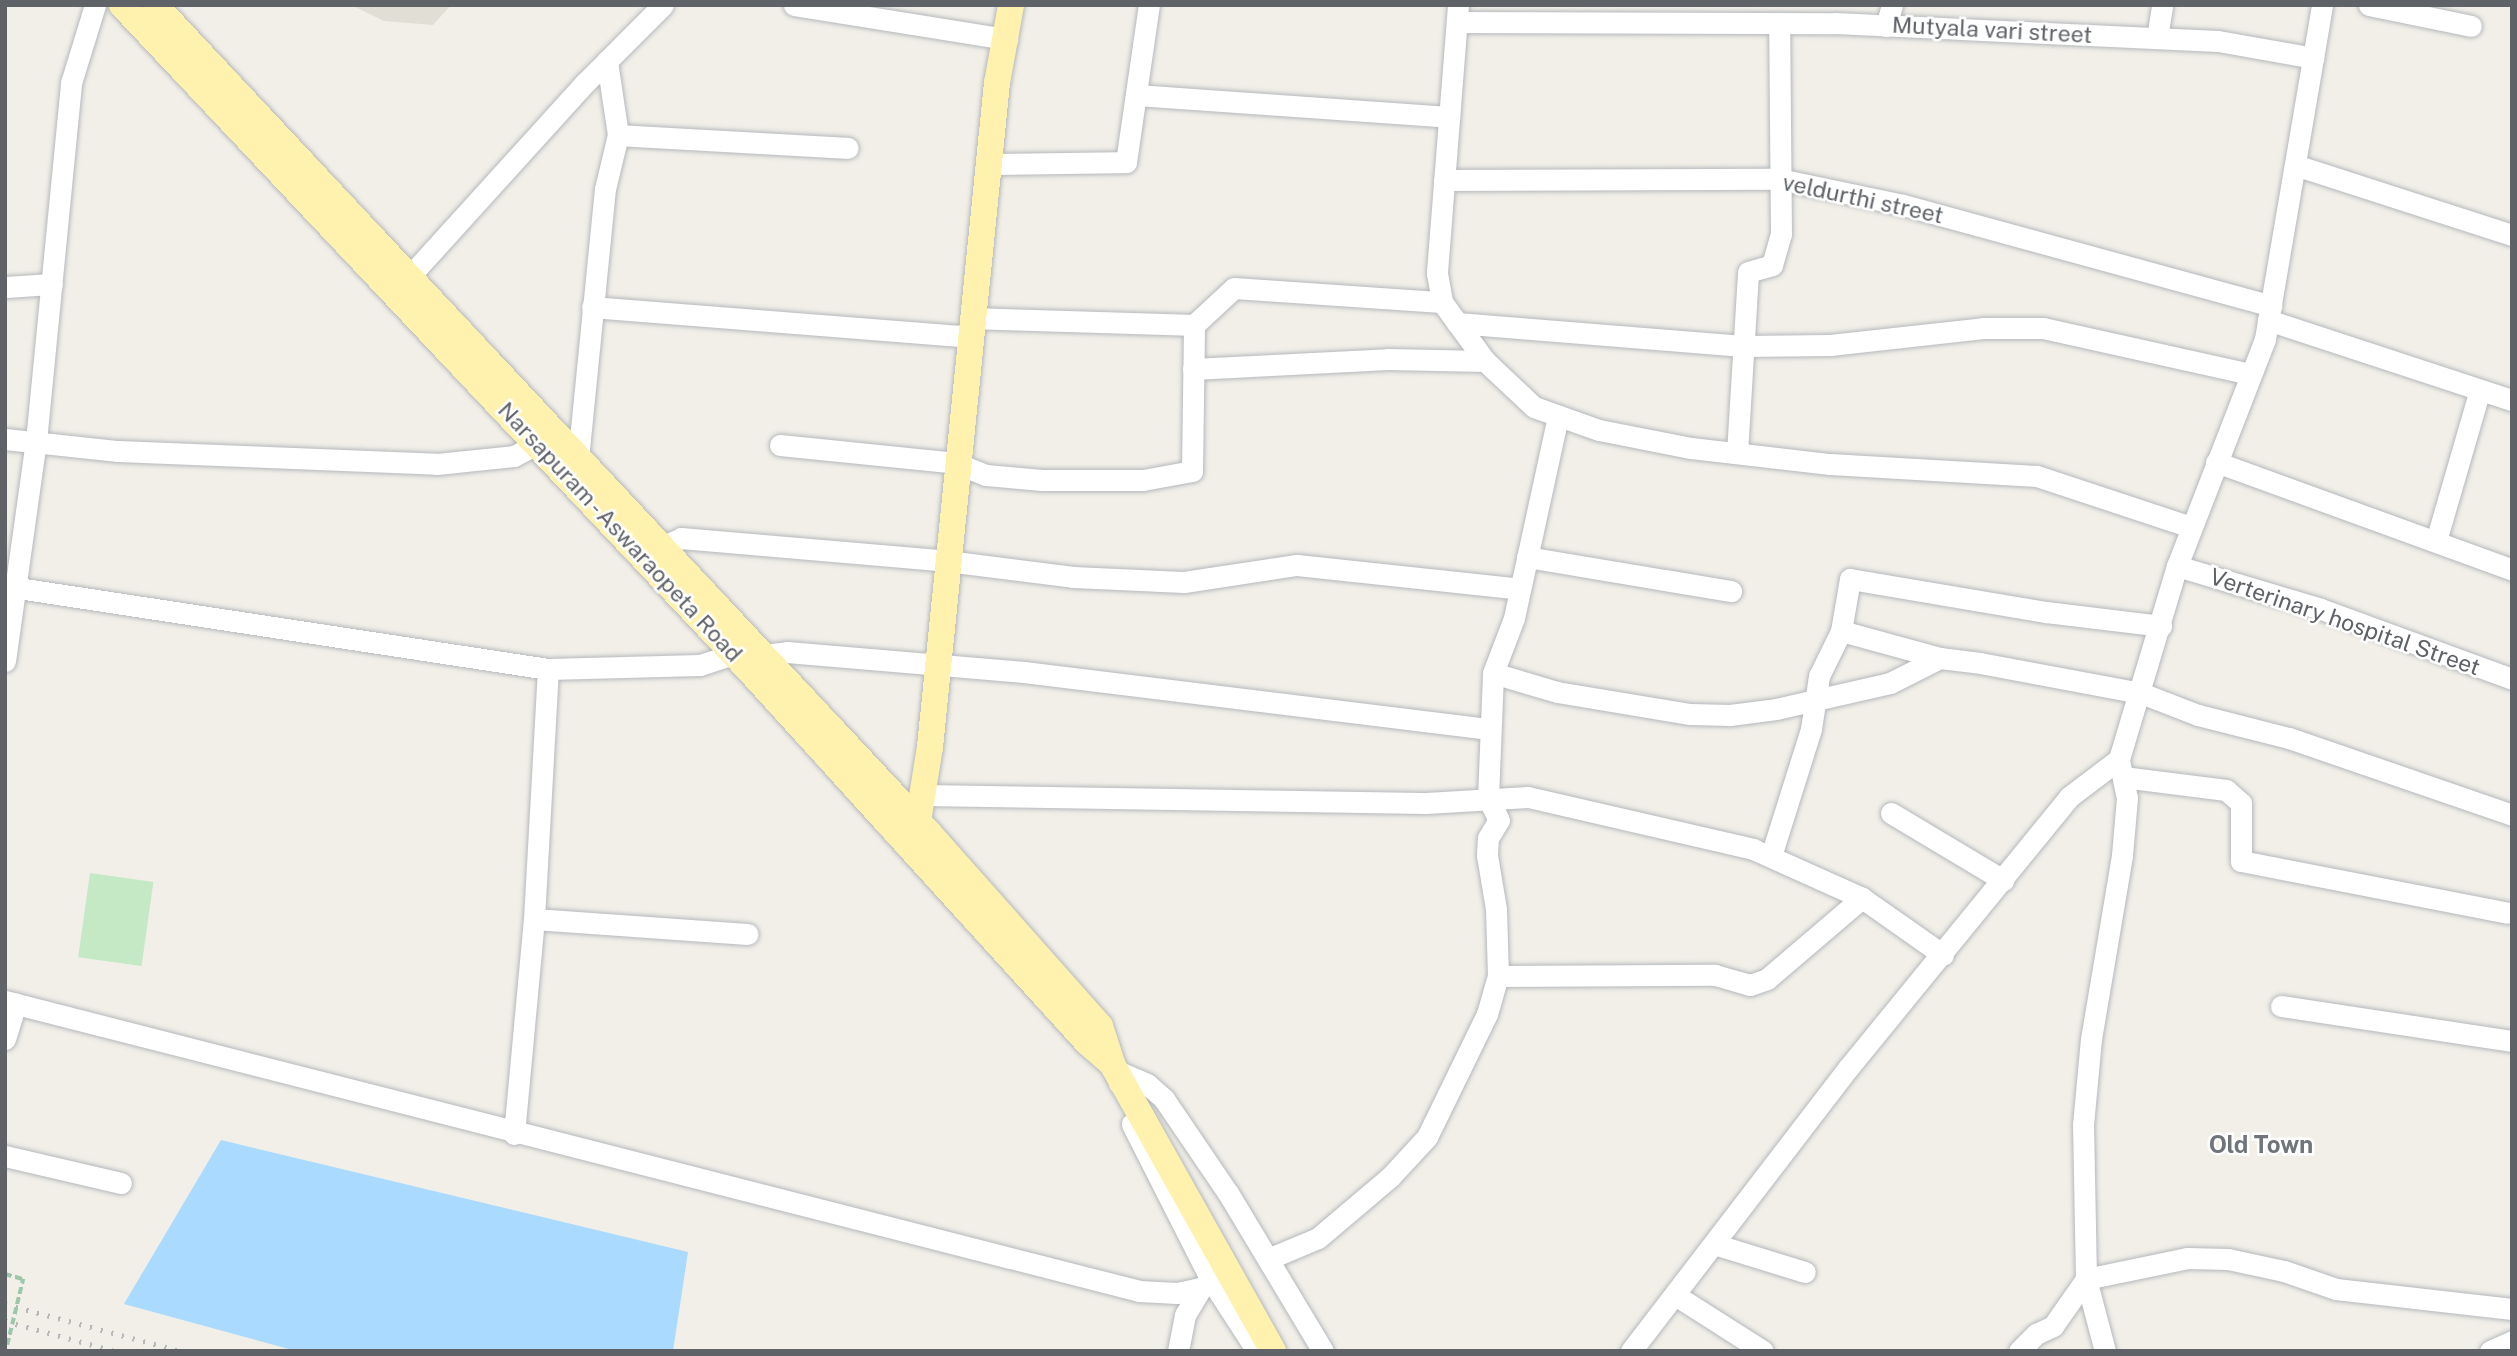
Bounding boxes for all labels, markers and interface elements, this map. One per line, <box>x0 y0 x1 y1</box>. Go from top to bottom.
street label: Mutyala vari street <box>1891 11 2093 49</box>
street label: veldurthi street <box>1780 168 1946 230</box>
street label: Narsapuram - Aswaraopeta Road <box>490 394 750 670</box>
street label: Verterinary hospital Street <box>2206 563 2484 681</box>
district label: Old Town <box>2209 1131 2313 1159</box>

